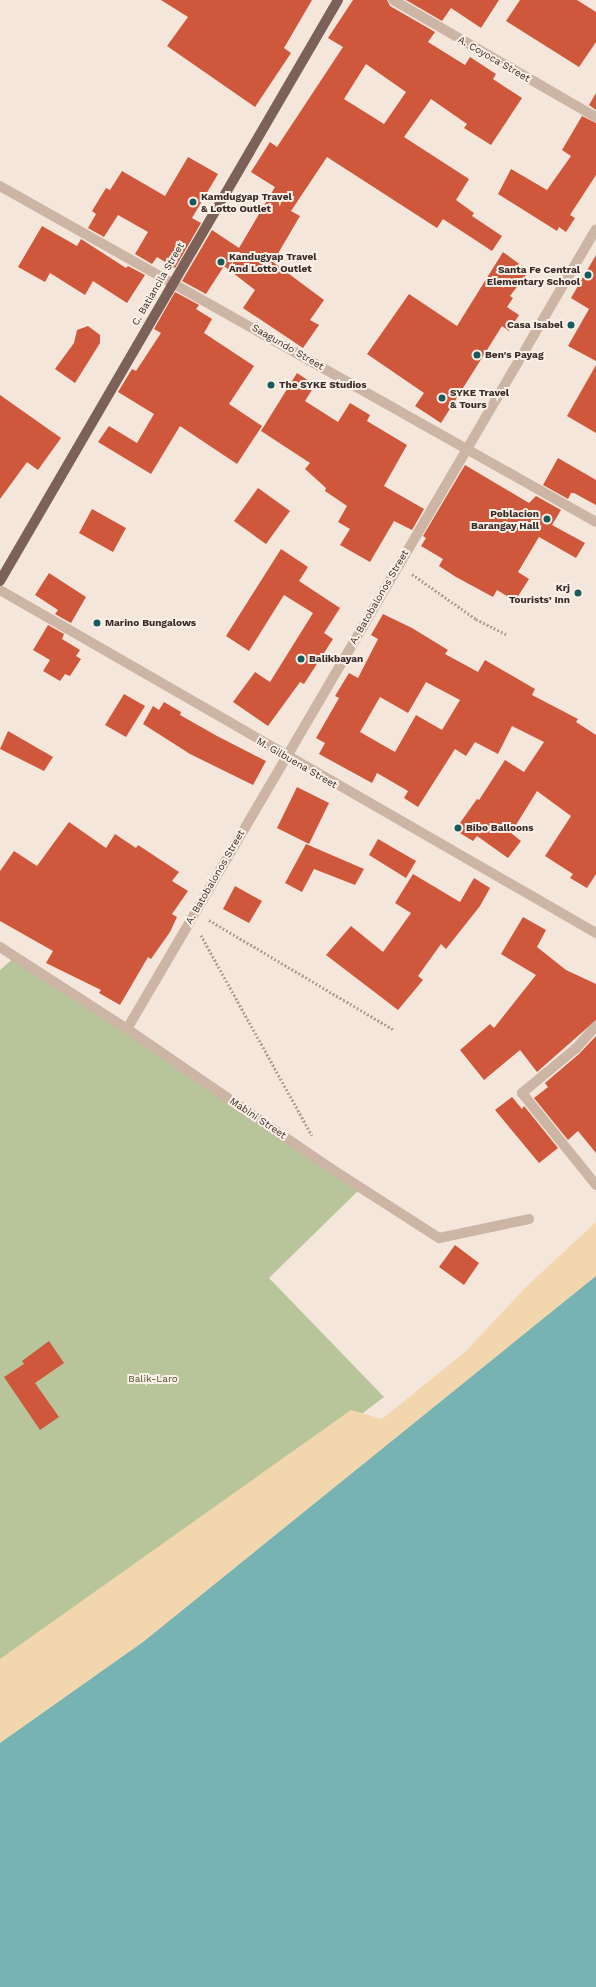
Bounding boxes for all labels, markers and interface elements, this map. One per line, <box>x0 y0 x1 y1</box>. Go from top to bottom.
street label: A. Coyoca Street <box>456 33 532 85</box>
place label: Kamdugyap Travel & Lotto Outlet <box>201 190 292 214</box>
marker: Kamdugyap Travel & Lotto Outlet <box>188 197 198 207</box>
street label: C. Batiancila Street <box>129 240 187 328</box>
place label: Kandugyap Travel And Lotto Outlet <box>229 250 317 274</box>
marker: Kandugyap Travel And Lotto Outlet <box>216 257 226 267</box>
place label: Santa Fe Central Elementary School <box>487 263 580 286</box>
marker: Santa Fe Central Elementary School <box>583 270 593 280</box>
place label: Casa Isabel <box>507 319 563 331</box>
marker: Casa Isabel <box>566 320 576 330</box>
street label: Saagundo Street <box>250 322 326 372</box>
place label: Ben's Payag <box>485 349 543 361</box>
marker: Ben's Payag <box>472 350 482 360</box>
place label: The SYKE Studios <box>279 379 367 391</box>
marker: The SYKE Studios <box>266 380 276 390</box>
place label: SYKE Travel & Tours <box>450 386 509 410</box>
marker: SYKE Travel & Tours <box>437 393 447 403</box>
place label: Poblacion Barangay Hall <box>471 507 539 530</box>
marker: Poblacion Barangay Hall <box>542 514 552 524</box>
street label: A. Batobalonos Street <box>347 548 411 646</box>
place label: Krj Tourists’ Inn <box>509 581 570 604</box>
marker: Krj Tourists’ Inn <box>573 588 583 598</box>
place label: Marino Bungalows <box>105 617 196 629</box>
marker: Marino Bungalows <box>92 618 102 628</box>
place label: Balikbayan <box>309 653 363 665</box>
marker: Balikbayan <box>296 654 306 664</box>
street label: M. Gilbuena Street <box>255 735 339 791</box>
place label: Bibo Balloons <box>466 822 534 834</box>
marker: Bibo Balloons <box>453 823 463 833</box>
street label: A. Batobalonos Street <box>183 828 247 926</box>
street label: Mabini Street <box>228 1095 288 1141</box>
park label: Balik-Laro <box>128 1373 178 1385</box>

